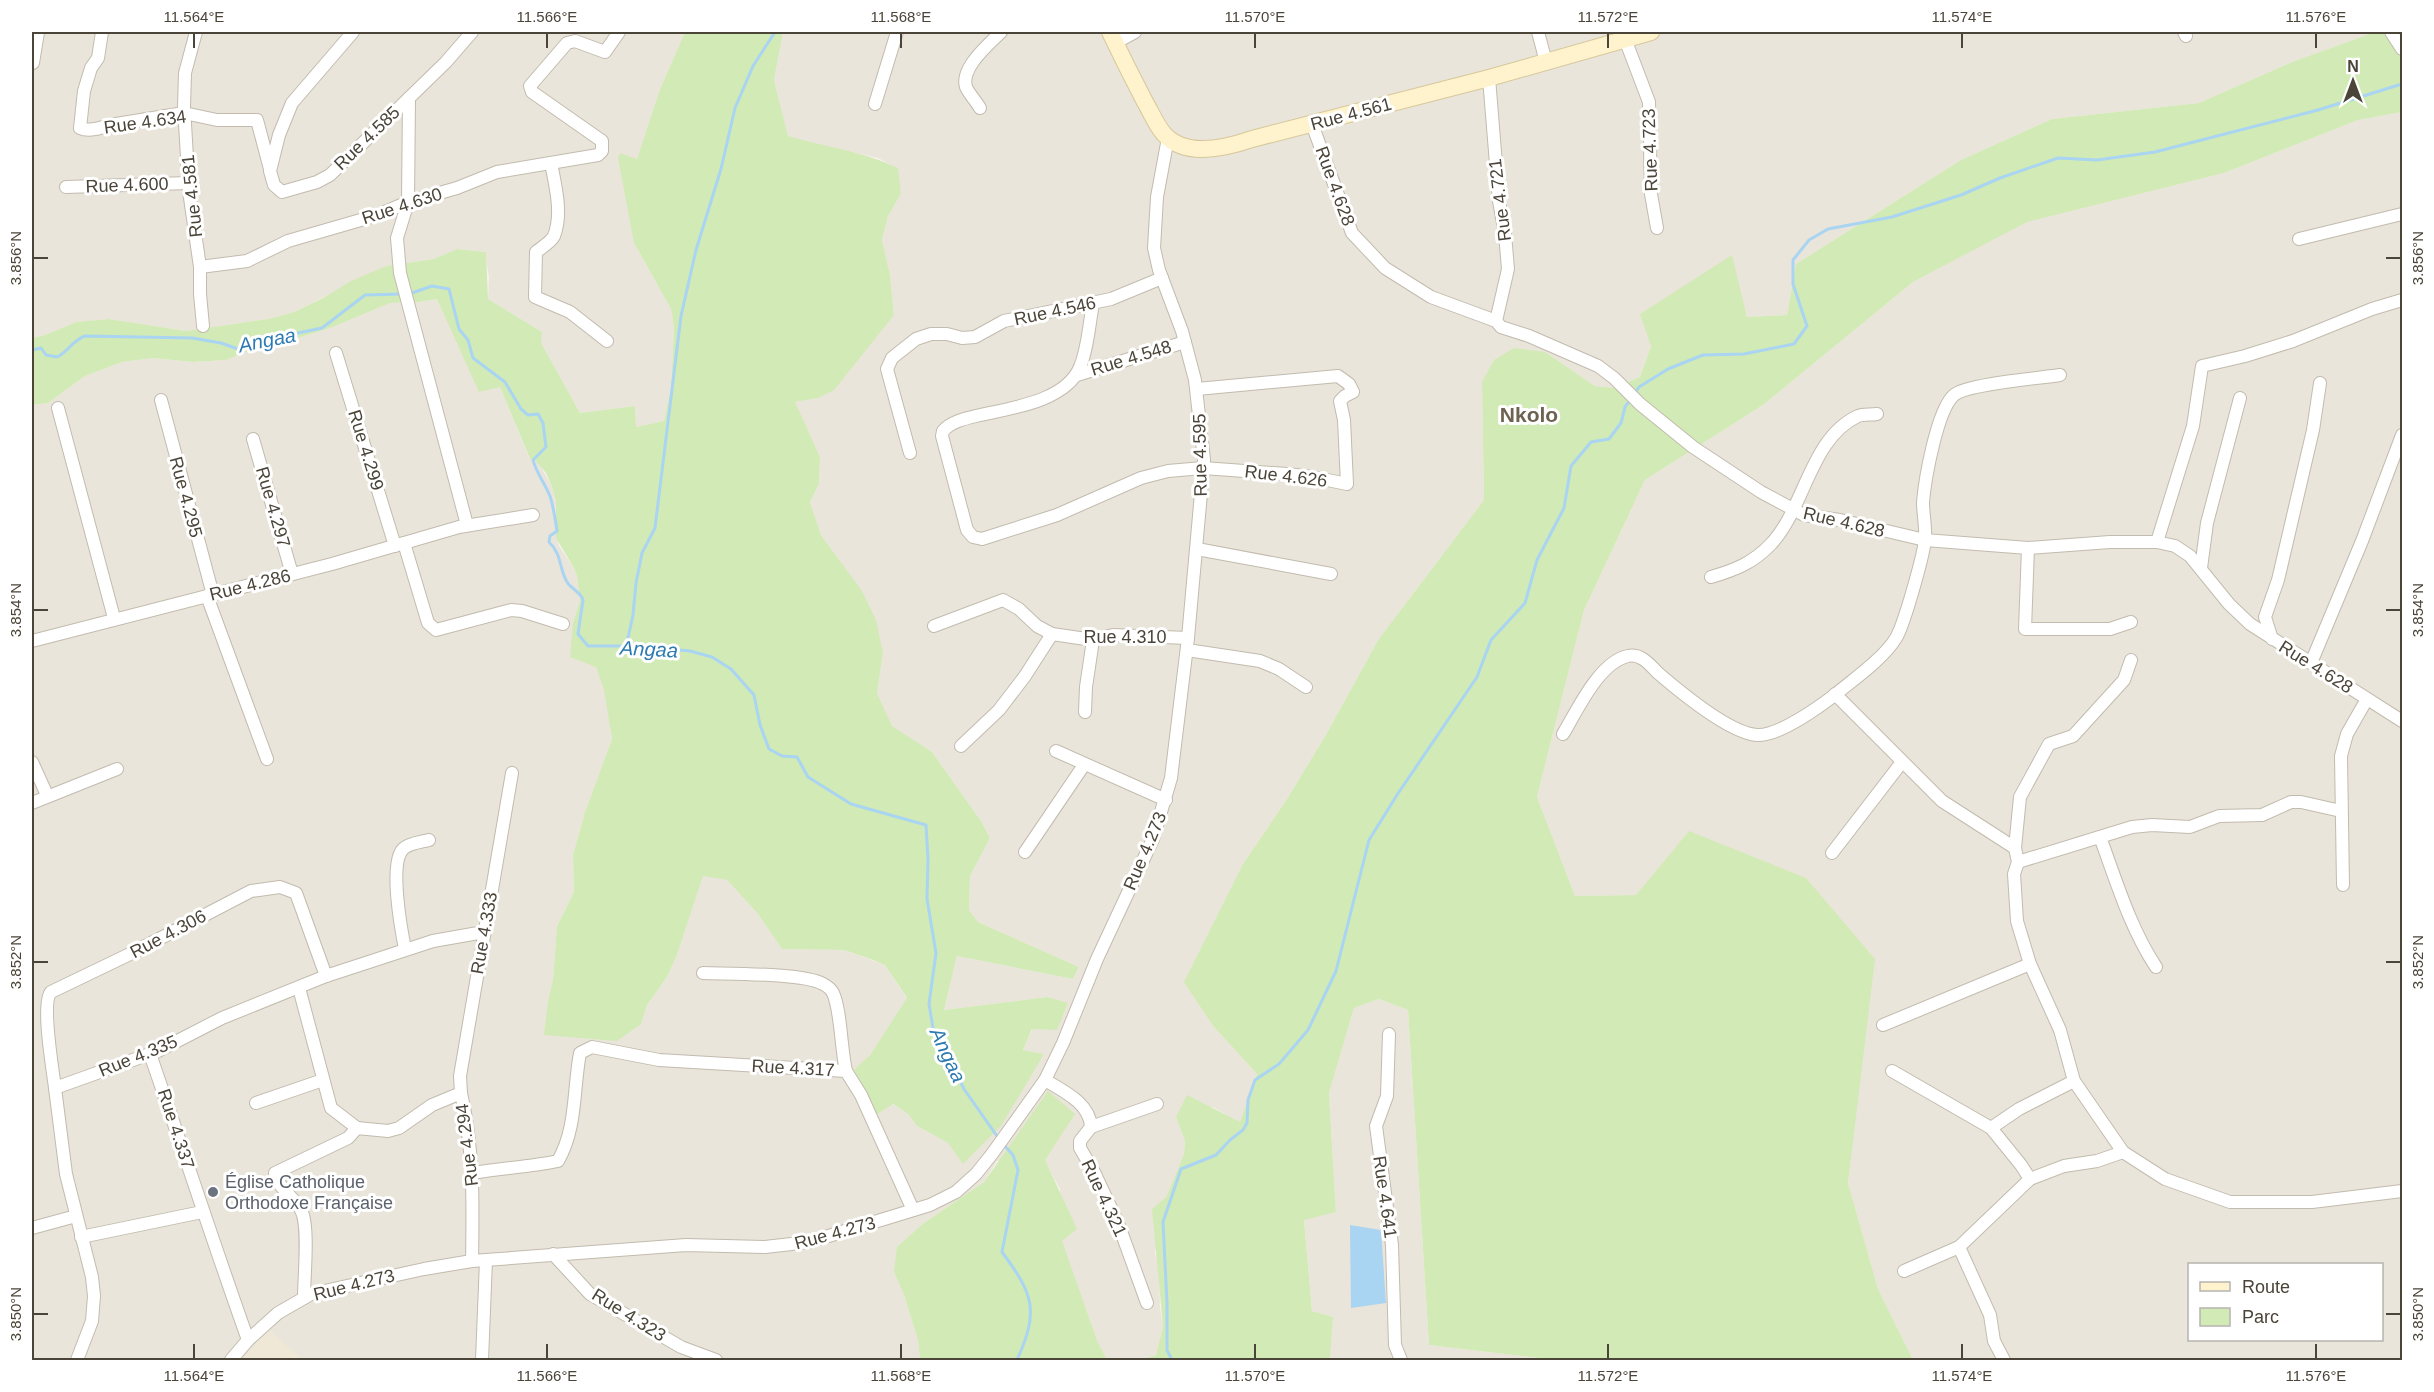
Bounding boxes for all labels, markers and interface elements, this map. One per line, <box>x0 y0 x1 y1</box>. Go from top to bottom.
text: 11.564°E <box>164 8 224 25</box>
text: 11.566°E <box>517 8 577 25</box>
text: 11.568°E <box>871 8 931 25</box>
text: 11.570°E <box>1225 8 1285 25</box>
text: 11.572°E <box>1578 8 1638 25</box>
text: 11.574°E <box>1932 8 1992 25</box>
text: 11.576°E <box>2286 8 2346 25</box>
north arrow <box>2323 51 2383 111</box>
text: N <box>2347 58 2359 75</box>
street label: Rue 4.561 <box>1308 94 1394 134</box>
street label: Rue 4.585 <box>330 102 404 174</box>
street label: Rue 4.634 <box>102 106 188 138</box>
street label: Rue 4.723 <box>1639 108 1661 192</box>
street label: Rue 4.628 <box>1311 144 1359 228</box>
street label: Rue 4.581 <box>178 154 206 238</box>
street label: Rue 4.721 <box>1485 158 1515 242</box>
street label: Rue 4.600 <box>85 174 169 196</box>
street label: Rue 4.630 <box>359 184 445 228</box>
text: 3.856°N <box>7 231 24 285</box>
text: 3.856°N <box>2409 231 2426 285</box>
street label: Rue 4.546 <box>1012 293 1098 329</box>
water label: Angaa <box>236 324 297 357</box>
street label: Rue 4.548 <box>1088 336 1174 380</box>
district label: Nkolo <box>1500 403 1558 426</box>
street label: Rue 4.299 <box>344 407 388 493</box>
street label: Rue 4.595 <box>1189 413 1211 497</box>
street label: Rue 4.295 <box>166 454 206 540</box>
street label: Rue 4.626 <box>1244 461 1328 491</box>
street label: Rue 4.297 <box>252 464 294 550</box>
street label: Rue 4.628 <box>1801 503 1887 541</box>
street label: Rue 4.286 <box>207 565 293 605</box>
text: 3.854°N <box>7 583 24 637</box>
text: 3.854°N <box>2409 583 2426 637</box>
street label: Rue 4.310 <box>1083 627 1167 647</box>
water label: Angaa <box>619 636 678 661</box>
street label: Rue 4.628 <box>2275 637 2357 697</box>
street label: Rue 4.273 <box>1120 809 1170 893</box>
street label: Rue 4.333 <box>467 890 501 976</box>
street label: Rue 4.306 <box>127 906 209 962</box>
text: 3.852°N <box>7 935 24 989</box>
text: 3.852°N <box>2409 935 2426 989</box>
water label: Angaa <box>925 1023 970 1086</box>
street label: Rue 4.335 <box>96 1031 180 1081</box>
street label: Rue 4.317 <box>751 1056 835 1080</box>
street label: Rue 4.337 <box>154 1086 198 1172</box>
street label: Rue 4.294 <box>452 1103 482 1187</box>
street label: Rue 4.641 <box>1369 1154 1401 1240</box>
street label: Rue 4.321 <box>1077 1156 1131 1240</box>
place label: Église Catholique Orthodoxe Française <box>225 1172 393 1213</box>
marker: Église Catholique Orthodoxe Française <box>206 1185 220 1199</box>
street label: Rue 4.273 <box>792 1213 878 1253</box>
legend <box>2188 1263 2383 1341</box>
street label: Rue 4.273 <box>311 1265 397 1305</box>
text: Route <box>2242 1277 2290 1297</box>
street label: Rue 4.323 <box>588 1285 670 1345</box>
text: 3.850°N <box>7 1287 24 1341</box>
text: 3.850°N <box>2409 1287 2426 1341</box>
text: Parc <box>2242 1307 2279 1327</box>
text: 11.564°E <box>164 1367 224 1384</box>
text: 11.566°E <box>517 1367 577 1384</box>
text: 11.568°E <box>871 1367 931 1384</box>
text: 11.570°E <box>1225 1367 1285 1384</box>
text: 11.572°E <box>1578 1367 1638 1384</box>
text: 11.574°E <box>1932 1367 1992 1384</box>
text: 11.576°E <box>2286 1367 2346 1384</box>

